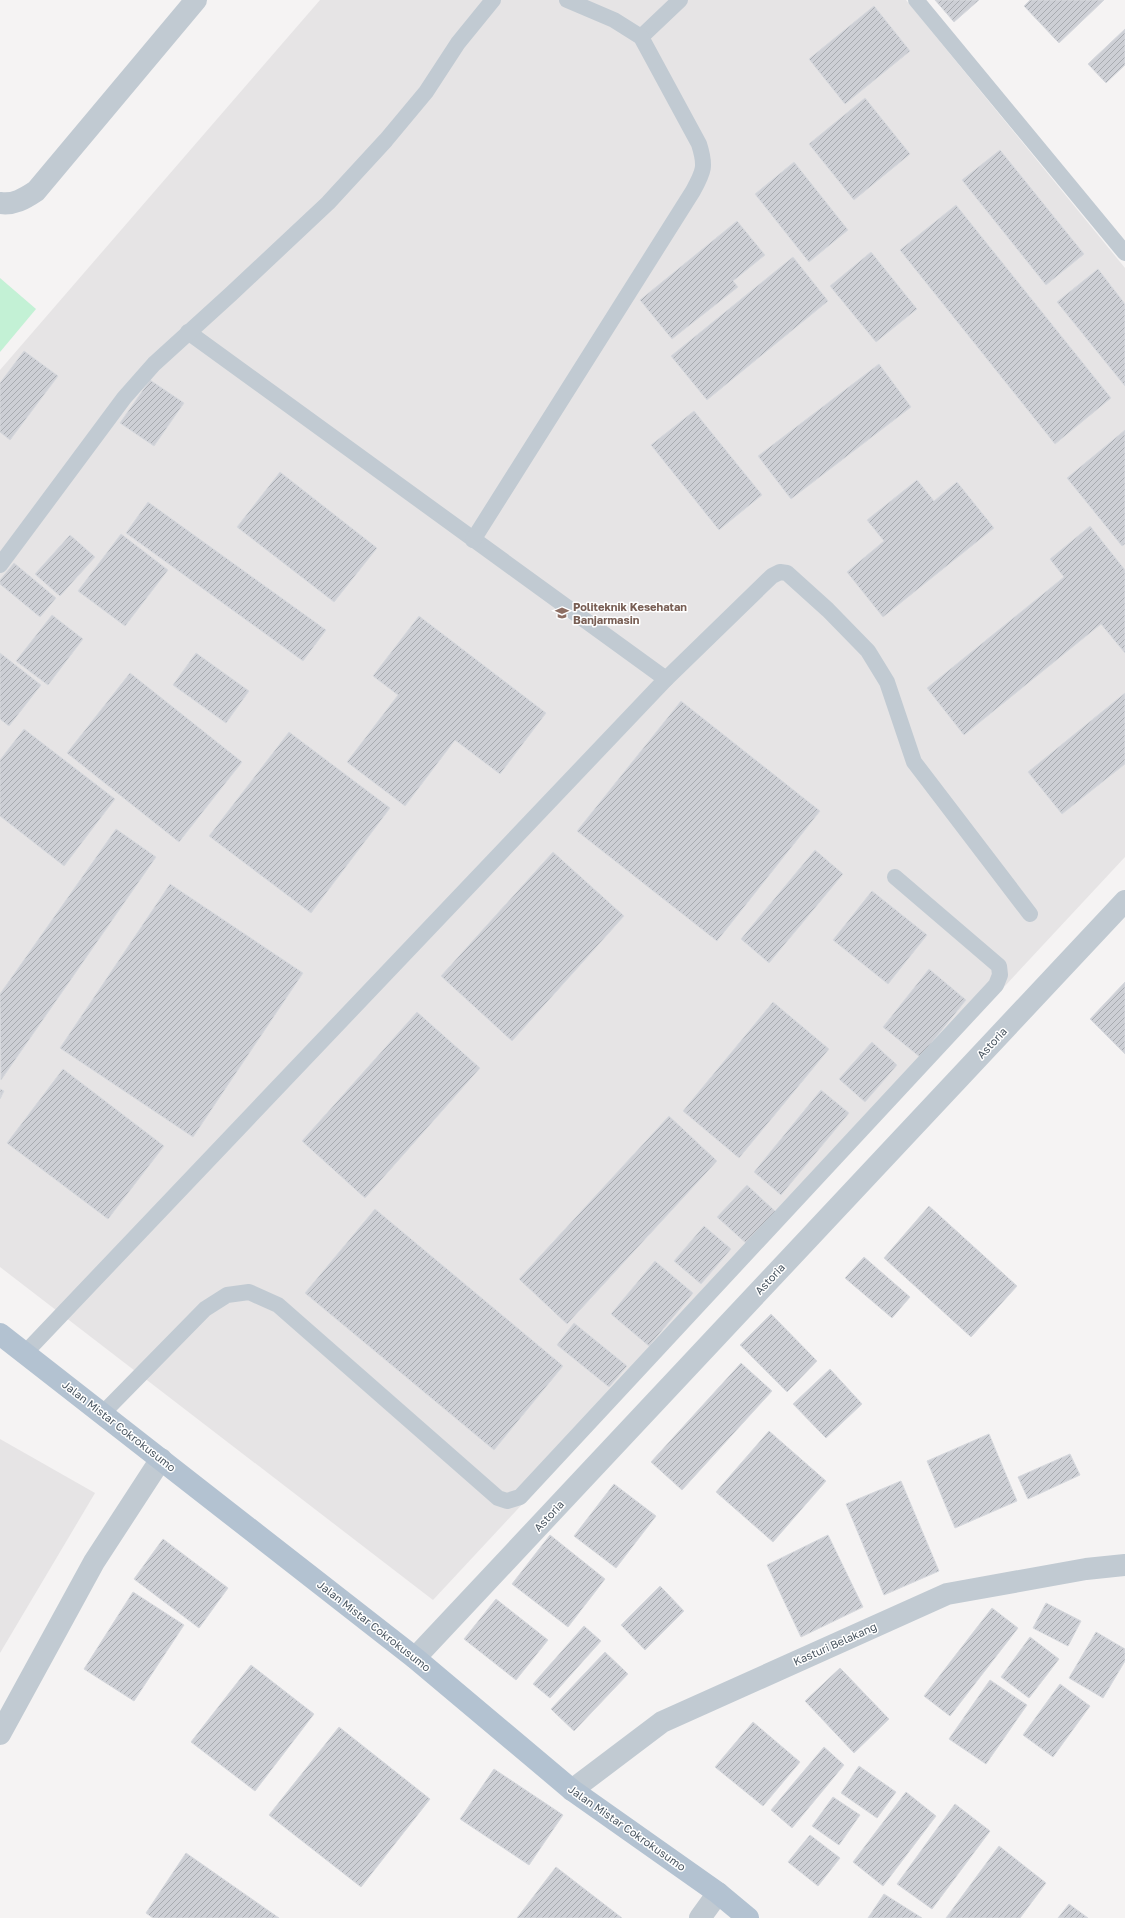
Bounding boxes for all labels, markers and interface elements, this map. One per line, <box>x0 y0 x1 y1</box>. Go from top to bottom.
place label: Politeknik Kesehatan Banjarmasin <box>573 600 687 626</box>
school or university icon: Politeknik Kesehatan Banjarmasin <box>554 605 570 621</box>
street label: Astoria <box>974 1024 1009 1061</box>
street label: Astoria <box>752 1260 787 1297</box>
street label: Jalan Mistar Cokrokusumo <box>60 1377 179 1474</box>
street label: Astoria <box>531 1497 566 1534</box>
street label: Jalan Mistar Cokrokusumo <box>315 1577 434 1674</box>
street label: Kasturi Belakang <box>791 1619 879 1668</box>
street label: Jalan Mistar Cokrokusumo <box>566 1782 689 1873</box>

